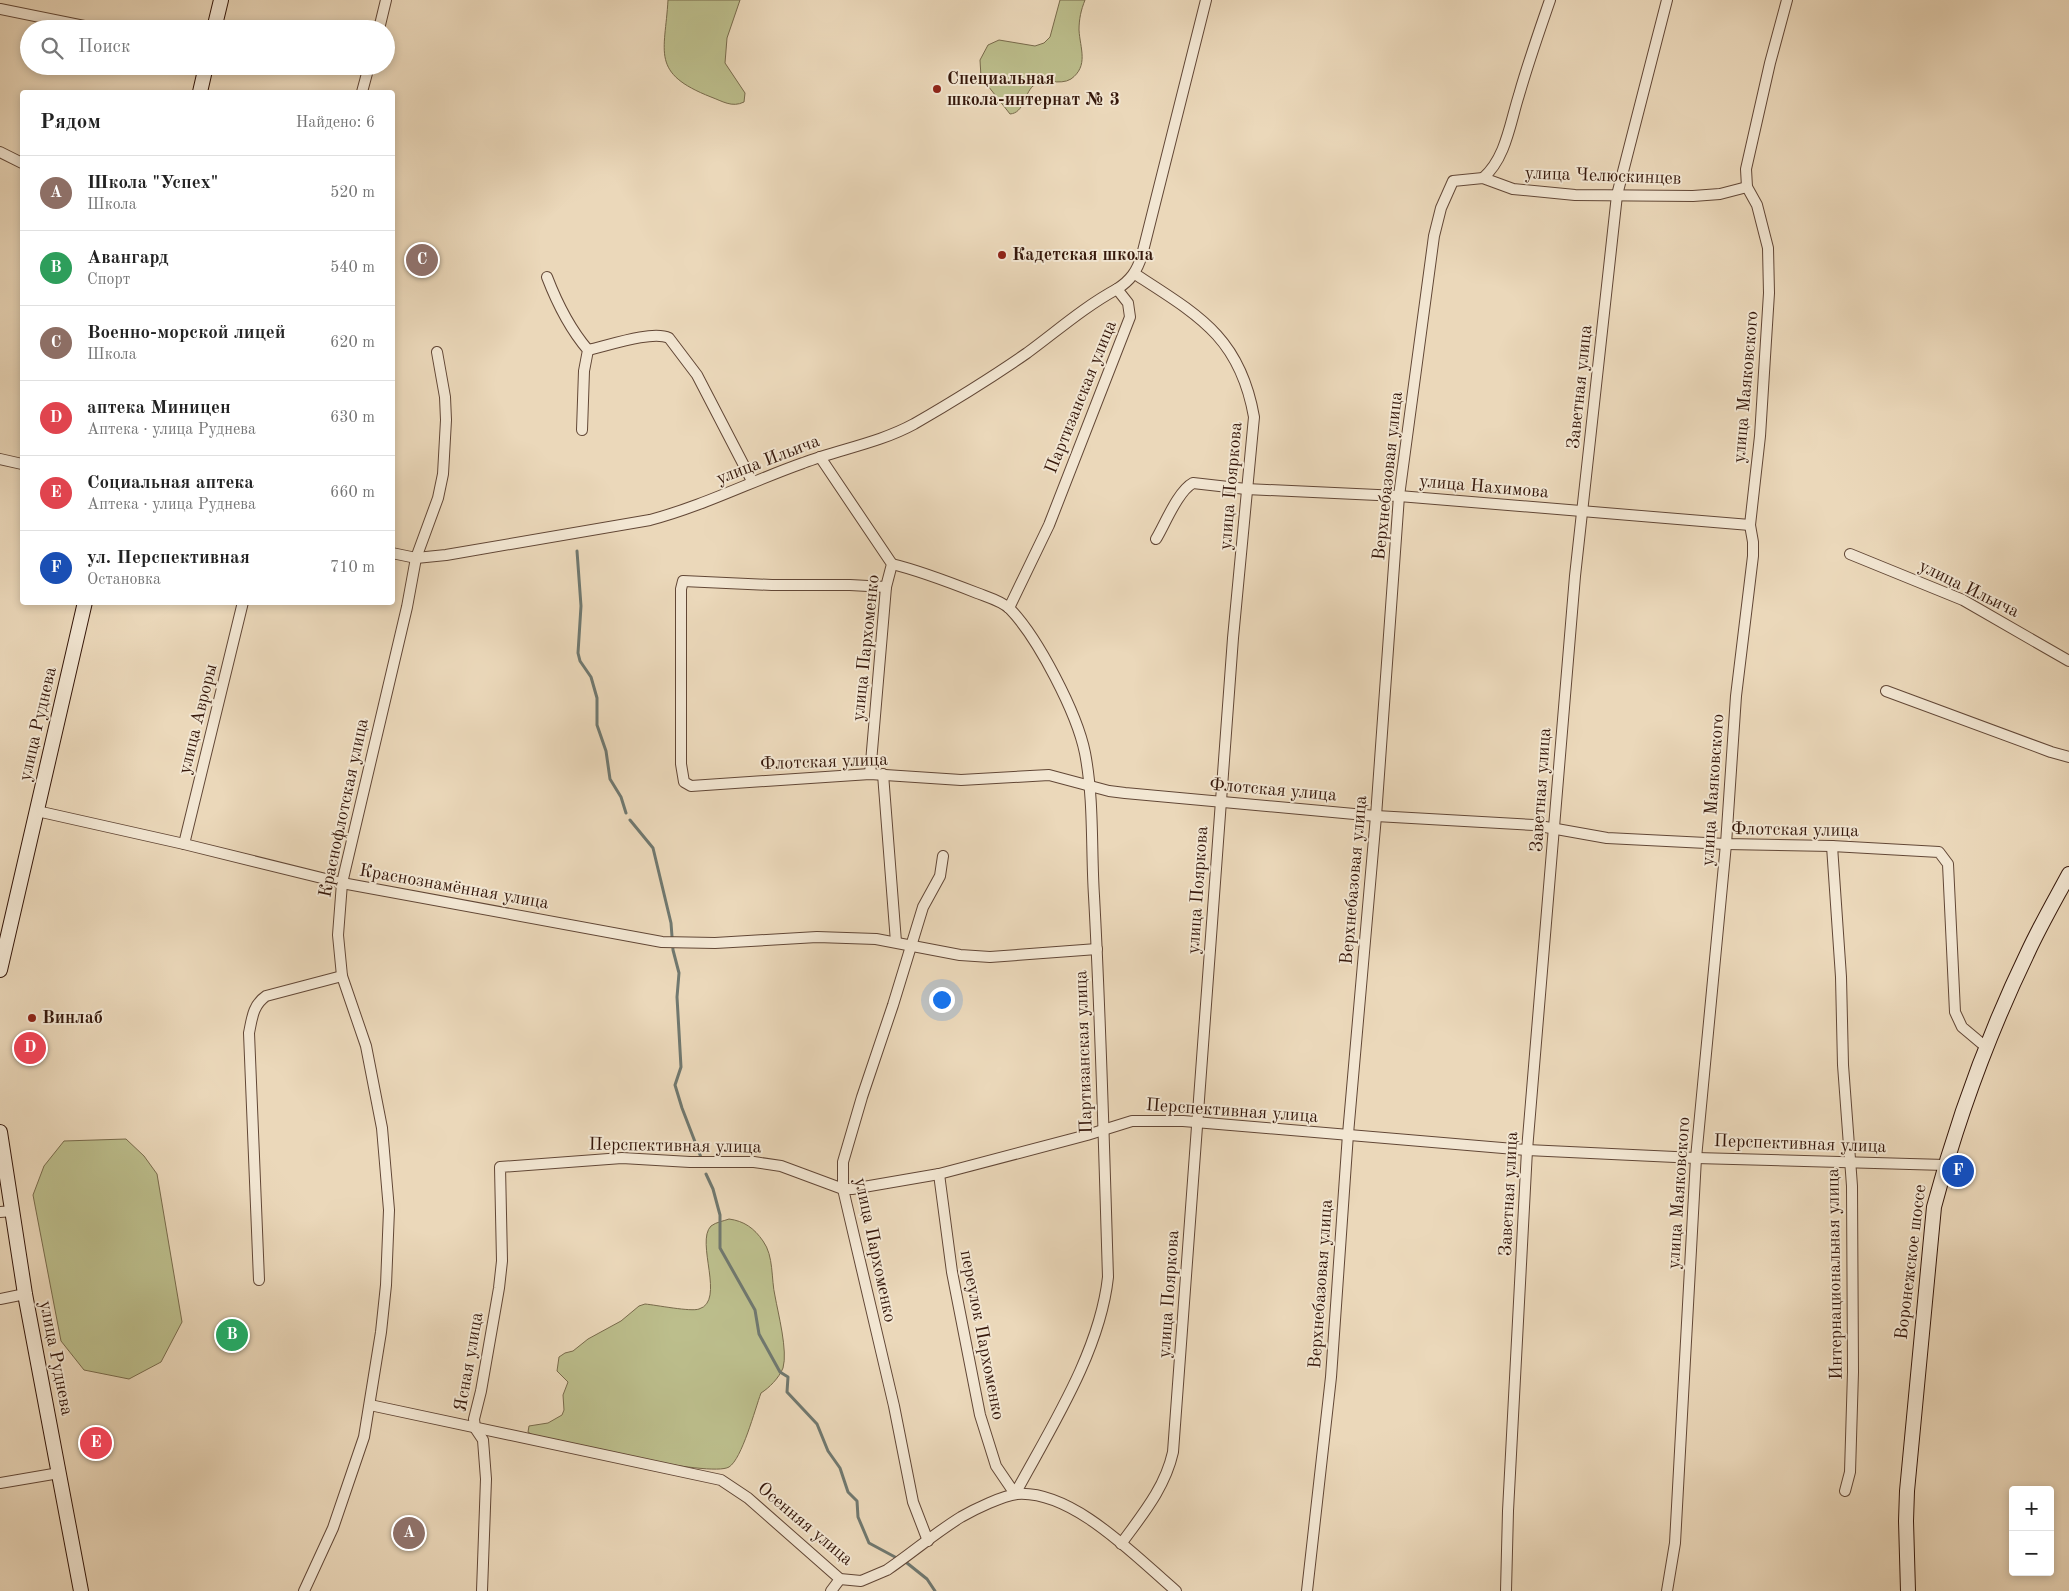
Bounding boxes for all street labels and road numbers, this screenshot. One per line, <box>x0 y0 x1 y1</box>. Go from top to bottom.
street label: улица Челюскинцев <box>1524 164 1682 188</box>
street label: улица Маяковского <box>1730 310 1762 464</box>
street label: Партизанская улица <box>1042 318 1120 476</box>
street label: Заветная улица <box>1565 324 1595 450</box>
street label: Верхнебазовая улица <box>1370 391 1406 561</box>
street label: улица Пояркова <box>1216 421 1246 551</box>
street label: улица Ильича <box>714 432 822 488</box>
street label: улица Нахимова <box>1418 472 1550 502</box>
street label: улица Ильича <box>1916 557 2022 621</box>
street label: улица Пархоменко <box>849 574 883 722</box>
street label: улица Авроры <box>176 662 220 776</box>
street label: улица Руднева <box>16 665 60 783</box>
street label: улица Маяковского <box>1699 713 1727 867</box>
street label: Краснофлотская улица <box>316 717 373 899</box>
street label: Заветная улица <box>1528 727 1554 853</box>
street label: Флотская улица <box>760 751 888 773</box>
street label: Флотская улица <box>1209 775 1338 805</box>
street label: Верхнебазовая улица <box>1338 795 1370 965</box>
street label: Флотская улица <box>1731 820 1859 840</box>
street label: улица Пояркова <box>1185 825 1211 955</box>
street label: Краснознамённая улица <box>358 861 550 913</box>
street label: Партизанская улица <box>1072 970 1096 1134</box>
street label: Перспективная улица <box>1145 1096 1319 1126</box>
street label: улица Маяковского <box>1665 1116 1693 1270</box>
street label: Заветная улица <box>1497 1131 1521 1257</box>
street label: Перспективная улица <box>1713 1132 1887 1156</box>
street label: Перспективная улица <box>588 1135 762 1157</box>
street label: Интернациональная улица <box>1824 1168 1846 1380</box>
street label: улица Пархоменко <box>851 1176 899 1324</box>
street label: Воронежское шоссе <box>1893 1183 1929 1341</box>
street label: Верхнебазовая улица <box>1306 1199 1336 1369</box>
street label: улица Пояркова <box>1156 1229 1182 1359</box>
street label: переулок Пархоменко <box>957 1249 1007 1422</box>
street label: улица Руднева <box>36 1299 76 1417</box>
street label: Ясная улица <box>451 1311 487 1413</box>
street label: Осенняя улица <box>754 1479 856 1569</box>

